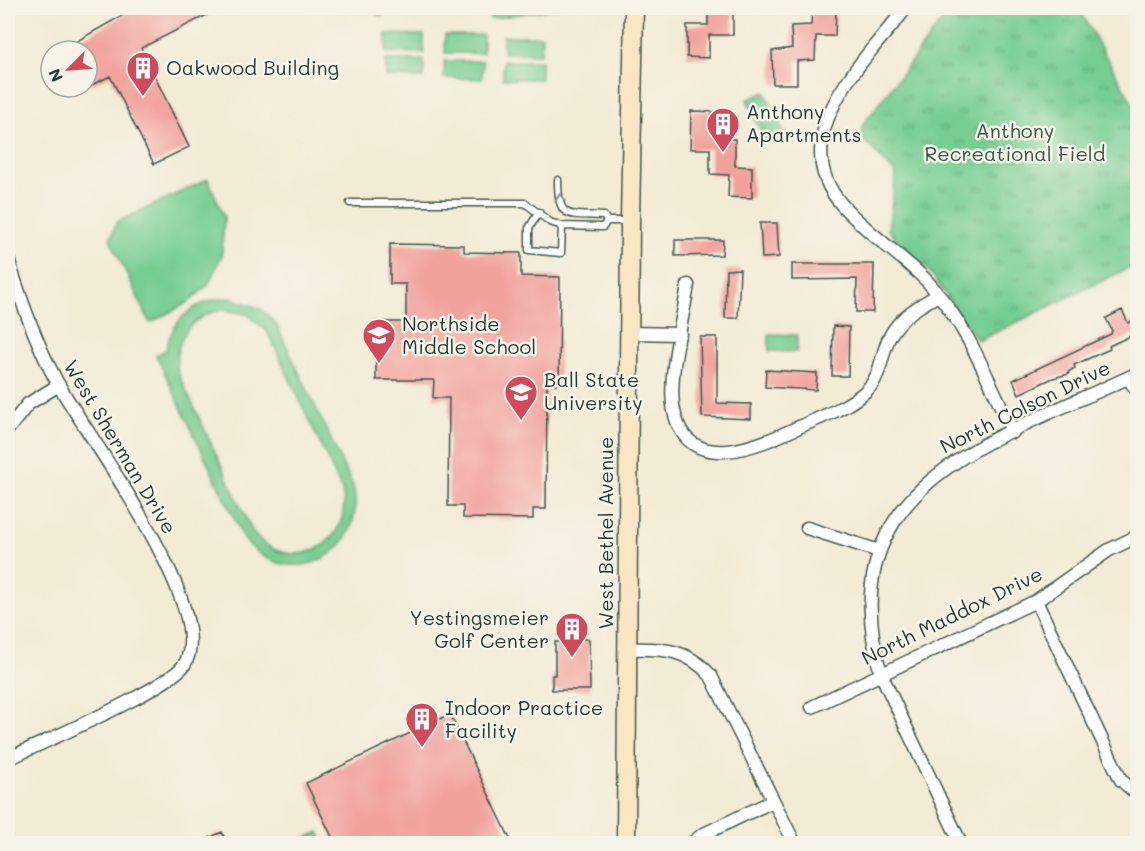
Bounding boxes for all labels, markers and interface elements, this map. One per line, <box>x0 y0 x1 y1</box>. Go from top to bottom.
north arrow <box>39 39 99 99</box>
building icon: Oakwood Building <box>125 50 161 97</box>
place label: Oakwood Building <box>166 54 339 80</box>
text: N <box>43 66 67 85</box>
place label: Anthony Apartments <box>746 98 861 147</box>
building icon: Anthony Apartments <box>705 106 741 153</box>
park label: Anthony Recreational Field <box>925 117 1105 166</box>
one-way arrow <box>554 193 566 203</box>
place label: Northside Middle School <box>402 310 536 359</box>
school or university icon: Northside Middle School <box>361 317 397 364</box>
street label: North Colson Drive <box>935 354 1114 459</box>
street label: West Sherman Drive <box>59 355 183 538</box>
place label: Ball State University <box>544 366 643 415</box>
school or university icon: Ball State University <box>503 374 539 421</box>
street label: West Bethel Avenue <box>592 437 618 629</box>
street label: North Maddox Drive <box>857 560 1046 670</box>
place label: Yestingsmeier Golf Center <box>410 604 549 653</box>
building icon: Yestingsmeier Golf Center <box>554 611 590 658</box>
place label: Indoor Practice Facility <box>445 694 603 743</box>
building icon: Indoor Practice Facility <box>404 701 440 748</box>

